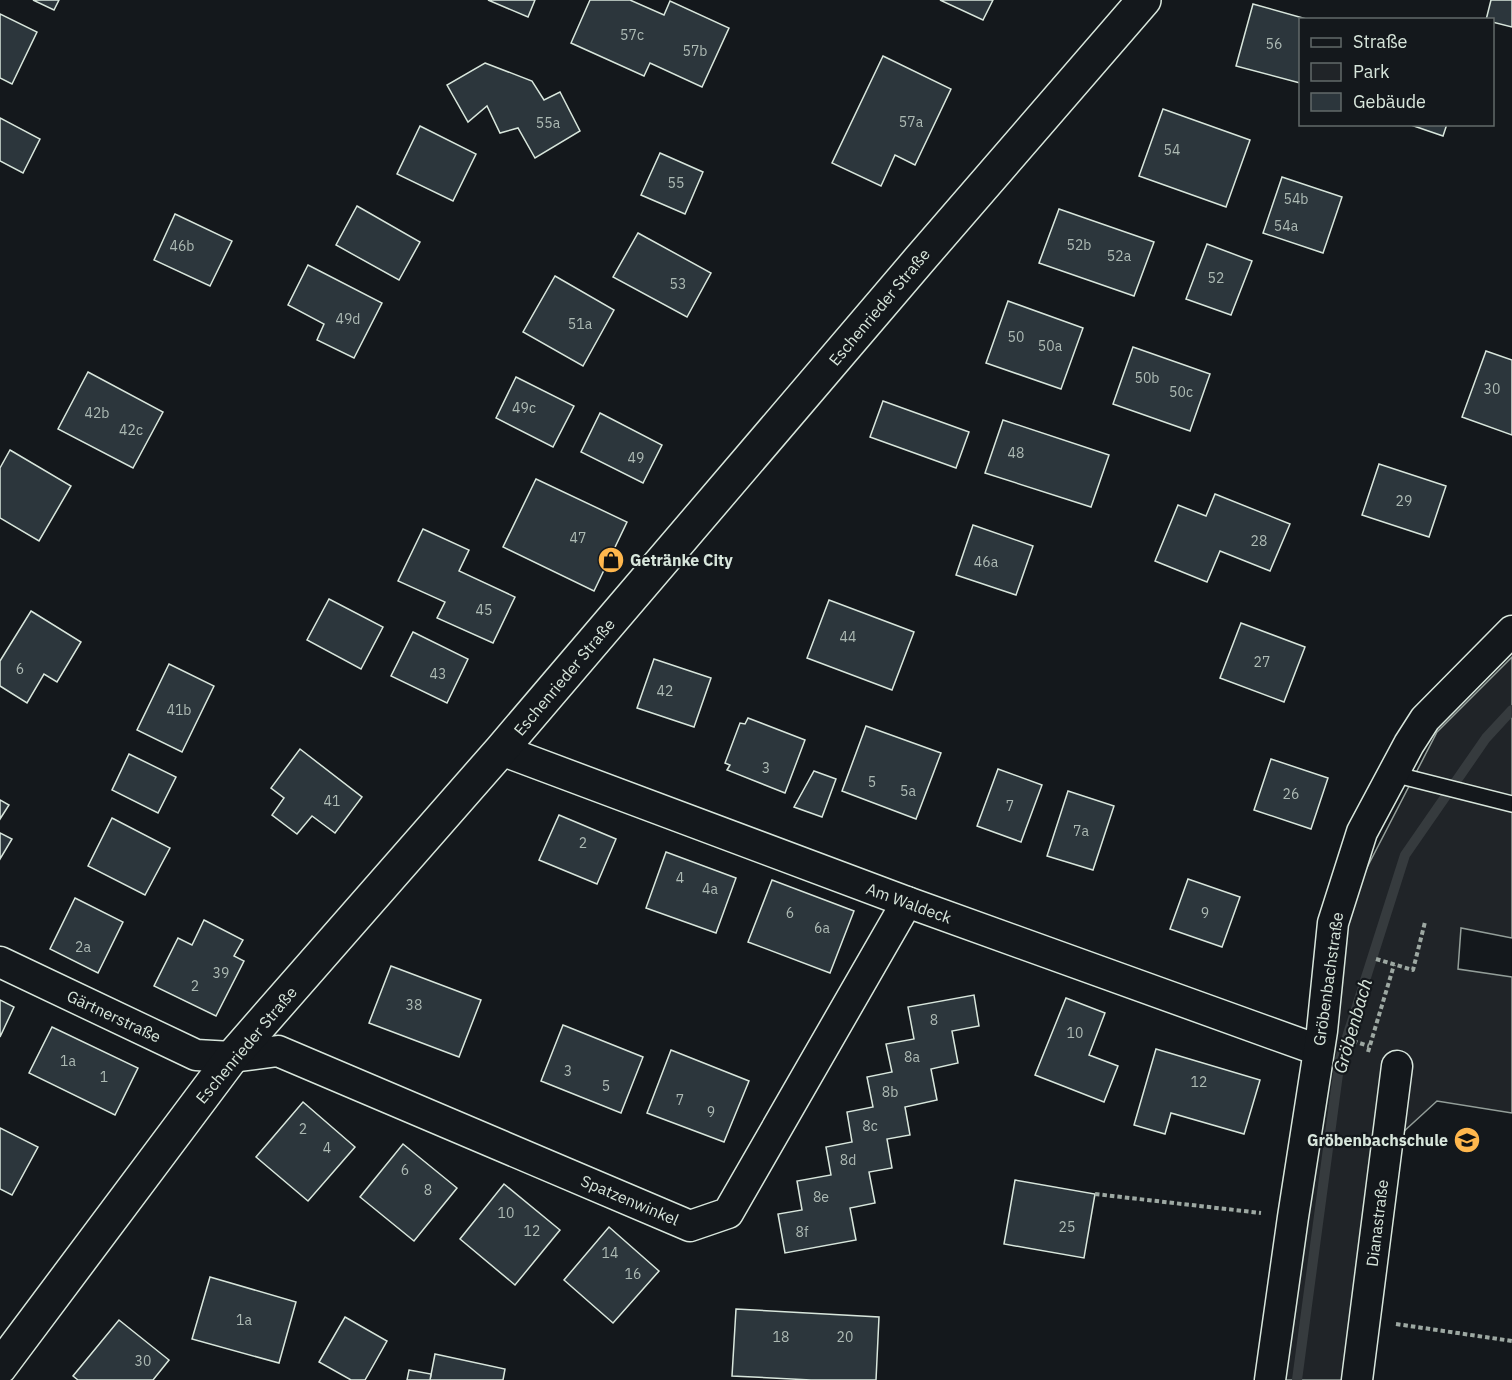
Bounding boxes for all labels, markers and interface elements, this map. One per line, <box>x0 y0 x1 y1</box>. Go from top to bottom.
legend <box>1299 18 1494 126</box>
house number: 57c <box>620 26 644 44</box>
text: Straße <box>1353 30 1407 53</box>
house number: 56 <box>1266 35 1282 53</box>
house number: 57b <box>683 42 707 60</box>
text: Park <box>1353 60 1390 83</box>
text: Gebäude <box>1353 90 1426 113</box>
house number: 57a <box>899 113 924 131</box>
house number: 55a <box>536 114 561 132</box>
house number: 54 <box>1164 141 1180 159</box>
house number: 55 <box>668 174 684 192</box>
house number: 54b <box>1284 190 1308 208</box>
house number: 54a <box>1274 217 1299 235</box>
house number: 52b <box>1067 236 1091 254</box>
house number: 46b <box>170 237 194 255</box>
street label: Eschenrieder Straße <box>824 244 934 370</box>
house number: 52a <box>1107 247 1132 265</box>
house number: 52 <box>1208 269 1224 287</box>
house number: 53 <box>670 275 686 293</box>
house number: 49d <box>336 310 360 328</box>
house number: 51a <box>568 315 593 333</box>
house number: 50 <box>1008 328 1024 346</box>
house number: 50a <box>1038 337 1063 355</box>
house number: 50b <box>1135 369 1159 387</box>
house number: 30 <box>1484 380 1500 398</box>
house number: 50c <box>1169 383 1193 401</box>
house number: 49c <box>512 399 536 417</box>
house number: 42b <box>85 404 109 422</box>
house number: 42c <box>119 421 143 439</box>
house number: 48 <box>1008 444 1024 462</box>
house number: 49 <box>628 449 644 467</box>
house number: 29 <box>1396 492 1412 510</box>
house number: 47 <box>570 529 586 547</box>
house number: 28 <box>1251 532 1267 550</box>
shop icon: Getränke City <box>596 545 626 575</box>
place label: Getränke City <box>630 550 733 570</box>
house number: 46a <box>974 553 999 571</box>
house number: 45 <box>476 601 492 619</box>
street label: Eschenrieder Straße <box>509 614 619 740</box>
house number: 44 <box>840 628 856 646</box>
house number: 27 <box>1254 653 1270 671</box>
house number: 6 <box>16 660 24 678</box>
house number: 43 <box>430 665 446 683</box>
house number: 42 <box>657 682 673 700</box>
house number: 41b <box>167 701 191 719</box>
house number: 3 <box>762 759 770 777</box>
house number: 5 <box>868 773 876 791</box>
house number: 5a <box>900 782 916 800</box>
house number: 26 <box>1283 785 1299 803</box>
house number: 41 <box>324 792 340 810</box>
house number: 7 <box>1006 797 1014 815</box>
house number: 7a <box>1073 822 1089 840</box>
house number: 2 <box>579 834 587 852</box>
house number: 4 <box>676 869 684 887</box>
street label: Am Waldeck <box>864 878 955 928</box>
house number: 4a <box>702 880 718 898</box>
house number: 6 <box>786 904 794 922</box>
house number: 9 <box>1201 904 1209 922</box>
street label: Gröbenbachstraße <box>1309 911 1347 1047</box>
house number: 6a <box>814 919 830 937</box>
house number: 2a <box>75 938 91 956</box>
house number: 39 <box>213 964 229 982</box>
water label: Gröbenbach <box>1328 976 1377 1076</box>
house number: 2 <box>191 977 199 995</box>
street label: Eschenrieder Straße <box>191 982 301 1108</box>
street label: Gärtnerstraße <box>64 985 164 1047</box>
house number: 38 <box>406 996 422 1014</box>
house number: 8 <box>930 1011 938 1029</box>
house number: 10 <box>1067 1024 1083 1042</box>
house number: 8a <box>904 1048 920 1066</box>
house number: 1a <box>60 1052 76 1070</box>
house number: 3 <box>564 1062 572 1080</box>
house number: 1 <box>100 1068 108 1086</box>
house number: 12 <box>1191 1073 1207 1091</box>
house number: 5 <box>602 1077 610 1095</box>
house number: 8b <box>882 1083 898 1101</box>
house number: 7 <box>676 1091 684 1109</box>
house number: 9 <box>707 1103 715 1121</box>
house number: 8c <box>862 1117 878 1135</box>
house number: 2 <box>299 1120 307 1138</box>
school or university icon: Gröbenbachschule <box>1452 1125 1482 1155</box>
place label: Gröbenbachschule <box>1307 1130 1448 1150</box>
house number: 4 <box>323 1139 331 1157</box>
house number: 8d <box>840 1151 856 1169</box>
house number: 6 <box>401 1161 409 1179</box>
street label: Spatzenwinkel <box>578 1170 682 1230</box>
street label: Dianastraße <box>1362 1178 1392 1268</box>
house number: 8 <box>424 1181 432 1199</box>
house number: 8e <box>813 1188 829 1206</box>
house number: 10 <box>498 1204 514 1222</box>
house number: 25 <box>1059 1218 1075 1236</box>
house number: 12 <box>524 1222 540 1240</box>
house number: 8f <box>796 1223 809 1241</box>
house number: 14 <box>602 1244 618 1262</box>
house number: 16 <box>625 1265 641 1283</box>
house number: 1a <box>236 1311 252 1329</box>
house number: 18 <box>773 1328 789 1346</box>
house number: 20 <box>837 1328 853 1346</box>
house number: 30 <box>135 1352 151 1370</box>

